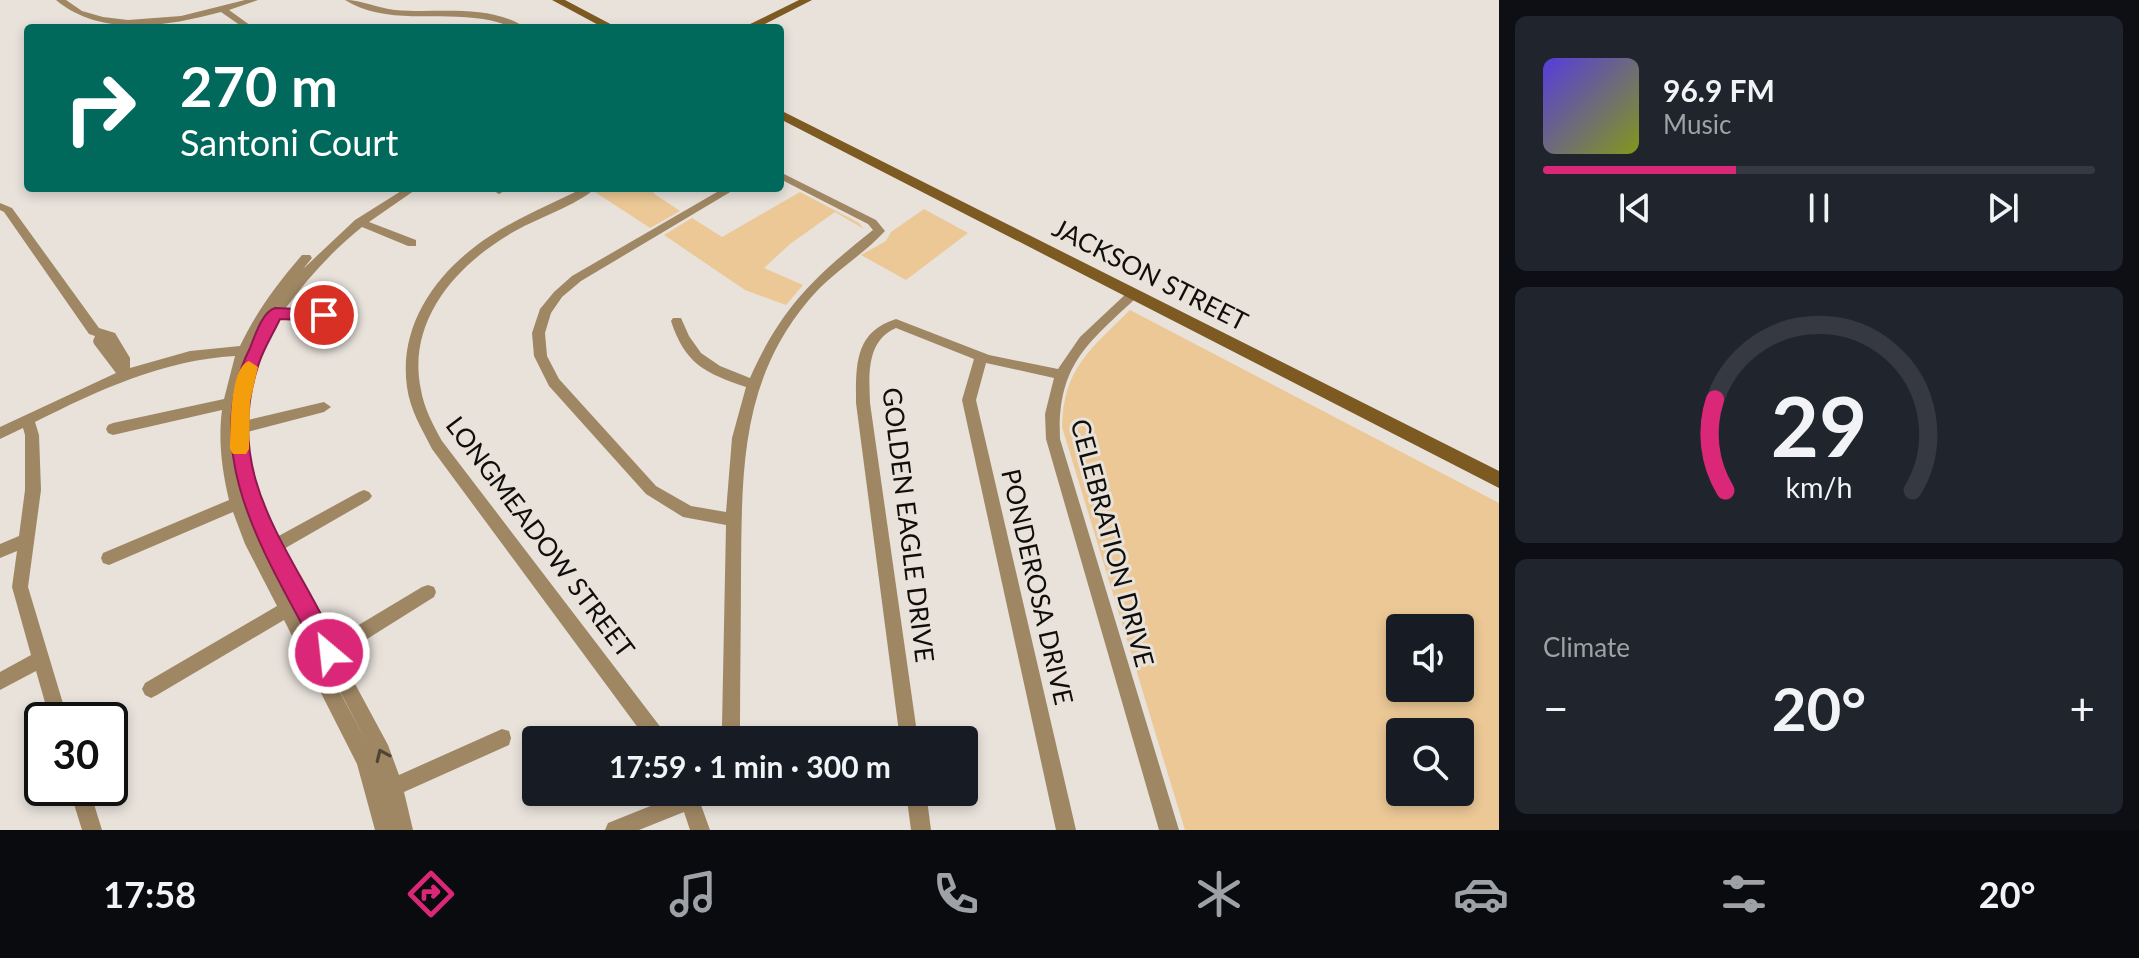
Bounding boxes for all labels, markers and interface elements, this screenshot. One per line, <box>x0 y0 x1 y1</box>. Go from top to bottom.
text: 270 m <box>180 52 338 119</box>
icon: right <box>48 56 152 160</box>
text: 96.9 FM <box>1663 72 1775 108</box>
text: Music <box>1663 108 1731 140</box>
text: Santoni Court <box>180 120 398 164</box>
icon: previous <box>1613 186 1657 230</box>
icon: pause <box>1797 186 1841 230</box>
icon: next <box>1981 186 2025 230</box>
street label: JACKSON STREET <box>1047 211 1254 337</box>
pin <box>290 281 358 349</box>
icon: arrive <box>302 293 346 337</box>
text: 29 <box>1771 375 1867 475</box>
street label: GOLDEN EAGLE DRIVE <box>876 386 942 664</box>
street label: LONGMEADOW STREET <box>440 410 642 663</box>
street label: CELEBRATION DRIVE <box>1064 415 1161 670</box>
street label: PONDEROSA DRIVE <box>995 466 1081 708</box>
text: km/h <box>1786 470 1852 504</box>
position arrow <box>287 611 371 695</box>
map controls <box>1386 614 1474 806</box>
button: sound <box>1386 614 1474 702</box>
text: Climate <box>1543 631 1630 663</box>
text: 20° <box>1772 672 1866 744</box>
text: − <box>1543 682 1569 734</box>
text: + <box>2069 682 2095 734</box>
speed limit sign: 30 <box>24 702 128 806</box>
button: search <box>1386 718 1474 806</box>
text: 17:59 · 1 min · 300 m <box>609 748 891 784</box>
one-way arrow <box>376 749 392 764</box>
icon: directions <box>403 866 459 922</box>
icon: music <box>665 866 721 922</box>
icon: phone <box>928 866 984 922</box>
icon: climate <box>1191 866 1247 922</box>
icon: car <box>1453 866 1509 922</box>
icon: filters <box>1716 866 1772 922</box>
text: 17:58 <box>103 872 196 916</box>
text: 20° <box>1979 872 2036 916</box>

